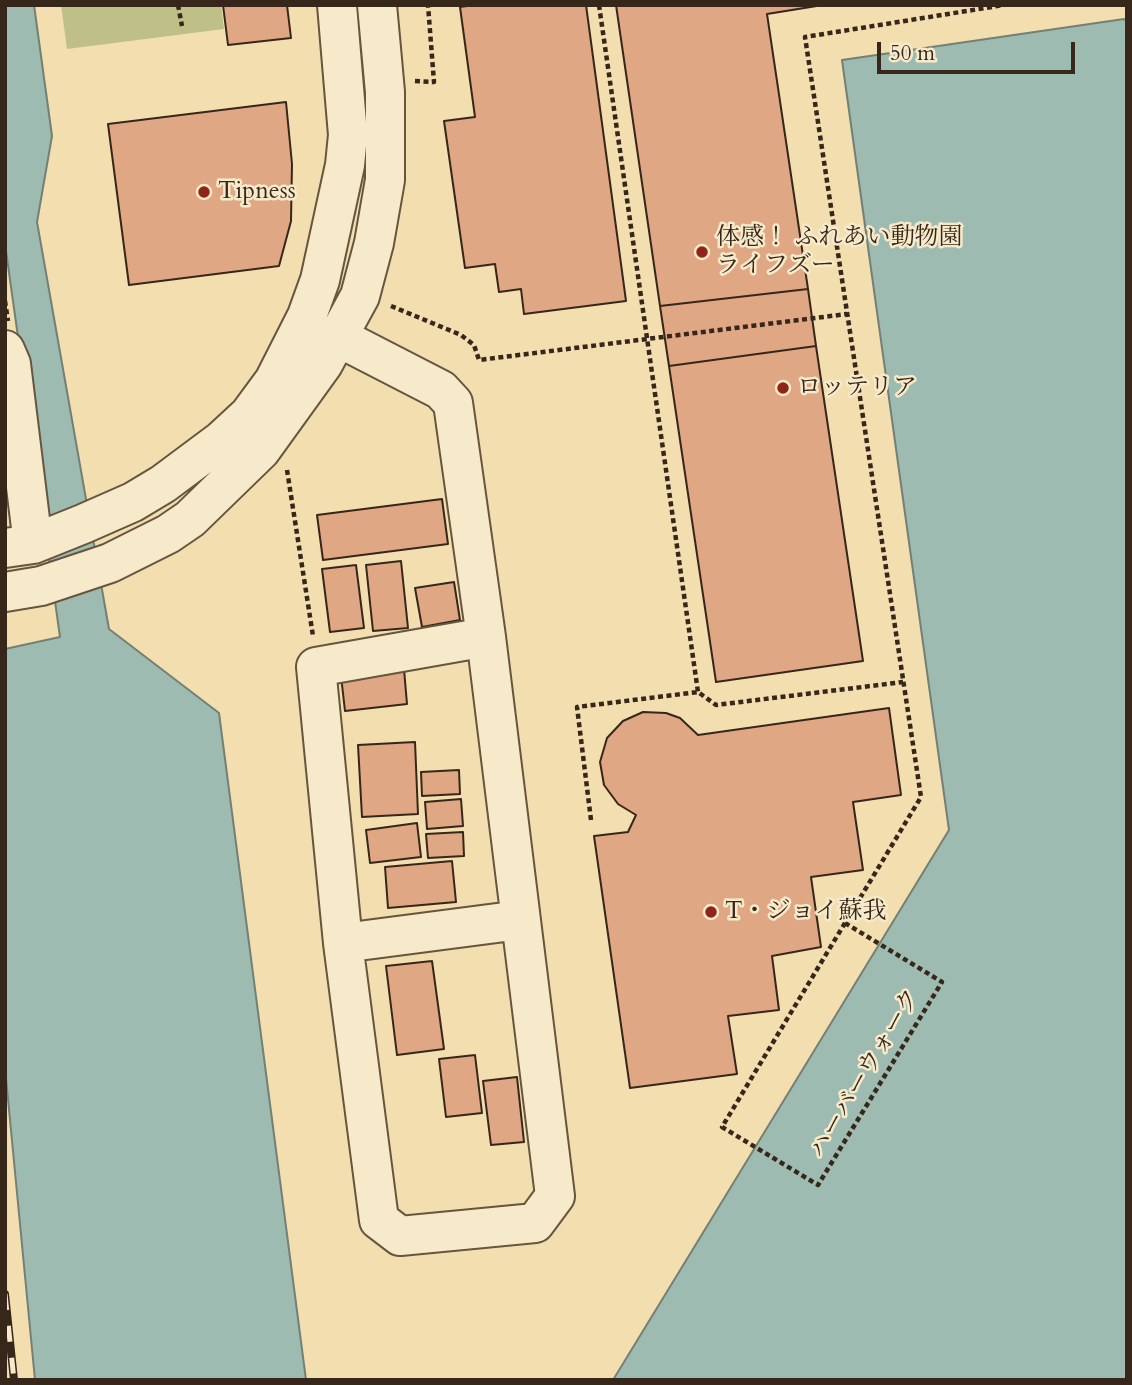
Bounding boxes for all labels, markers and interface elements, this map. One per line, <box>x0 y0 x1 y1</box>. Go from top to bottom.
scale bar <box>880 28 1078 72</box>
text: 50 m <box>890 39 935 68</box>
place label: Tipness <box>218 178 296 206</box>
marker: Tipness <box>196 184 212 200</box>
place label: 体感！ ふれあい動物園 ライフズー <box>716 224 962 280</box>
marker: 体感！ ふれあい動物園 ライフズー <box>694 244 710 260</box>
place label: ロッテリア <box>797 374 917 402</box>
marker: ロッテリア <box>775 380 791 396</box>
place label: T・ジョイ蘇我 <box>725 898 887 926</box>
marker: T・ジョイ蘇我 <box>703 904 719 920</box>
street label: ハーバーウォーク <box>804 984 928 1164</box>

